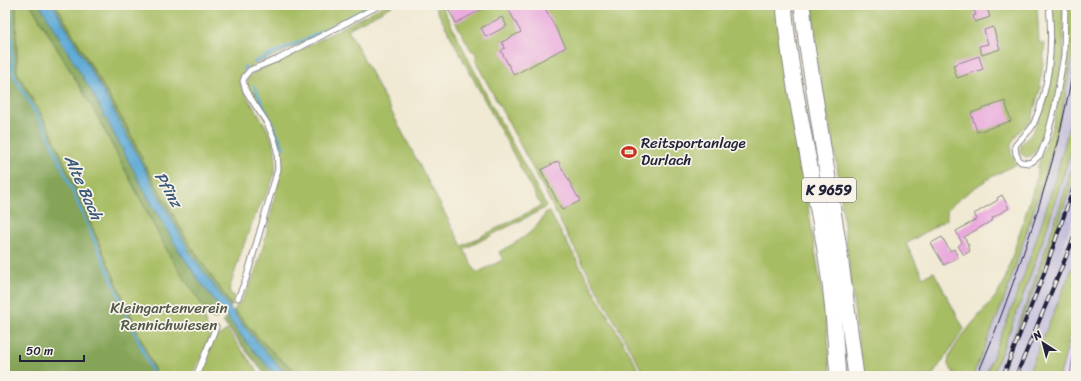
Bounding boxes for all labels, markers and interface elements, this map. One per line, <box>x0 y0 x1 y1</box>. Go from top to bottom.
place label: Reitsportanlage Durlach <box>641 130 746 173</box>
sports icon: Reitsportanlage Durlach <box>620 143 638 161</box>
water label: Alte Bach <box>56 149 111 226</box>
water label: Pfinz <box>147 166 192 215</box>
road number: K 9659 <box>802 178 856 202</box>
park label: Kleingartenverein Rennichwiesen <box>110 295 228 338</box>
north arrow <box>1023 323 1063 363</box>
text: N <box>1028 325 1046 346</box>
scale bar <box>20 337 84 363</box>
text: 50 m <box>26 340 53 362</box>

